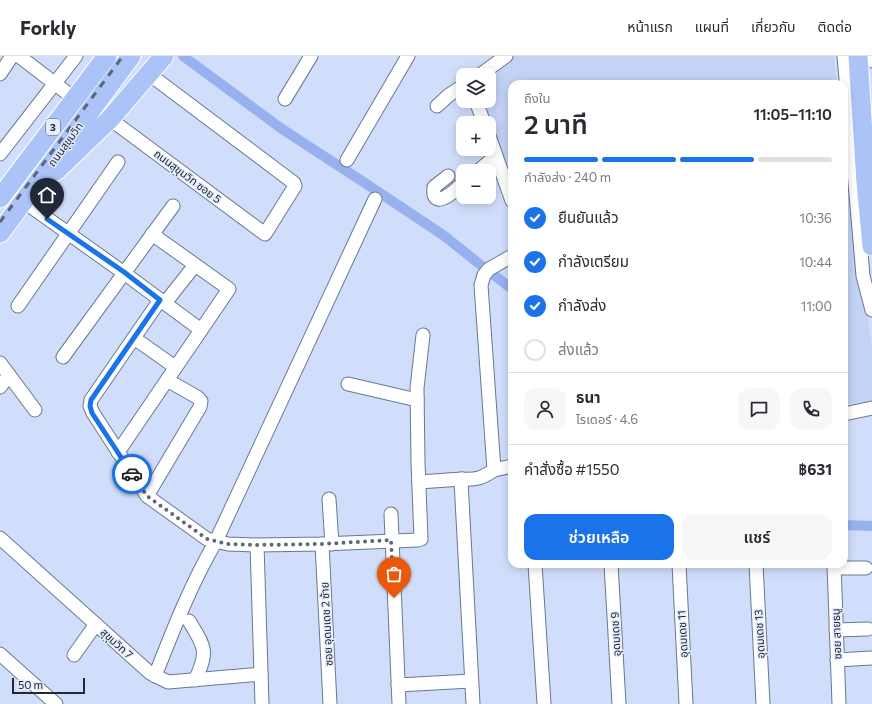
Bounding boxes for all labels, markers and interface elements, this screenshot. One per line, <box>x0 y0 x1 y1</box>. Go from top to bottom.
text: Forkly <box>20 16 76 39</box>
text: หน้าแรก <box>627 18 673 35</box>
text: แผนที่ <box>695 18 729 35</box>
text: เกี่ยวกับ <box>751 18 796 35</box>
text: ติดต่อ <box>818 18 852 35</box>
map controls <box>456 68 496 204</box>
button: layers <box>456 68 496 108</box>
text: ถึงใน <box>524 90 550 106</box>
text: 11:05–11:10 <box>753 105 832 123</box>
text: 2 นาที <box>524 108 588 139</box>
button: + <box>456 116 496 156</box>
street label: ถนนสุขุมวิท <box>45 119 86 169</box>
road number: 3 <box>46 119 60 135</box>
street label: ถนนสุขุมวิท ซอย 5 <box>151 147 224 206</box>
button: − <box>456 164 496 204</box>
text: กำลังส่ง · 240 m <box>524 169 611 185</box>
pin <box>30 178 64 219</box>
icon: home <box>36 184 58 206</box>
icon: check <box>524 207 546 229</box>
text: ยืนยันแล้ว <box>558 208 619 226</box>
text: 10:36 <box>800 210 832 226</box>
icon: check <box>524 251 546 273</box>
text: กำลังเตรียม <box>558 252 629 270</box>
text: 10:44 <box>799 254 832 270</box>
icon: check <box>524 295 546 317</box>
text: กำลังส่ง <box>558 296 606 314</box>
text: 11:00 <box>801 298 832 314</box>
text: ส่งแล้ว <box>558 340 599 358</box>
button: person <box>524 388 566 430</box>
text: ธนา <box>576 388 601 406</box>
button: chat <box>738 388 780 430</box>
button: phone <box>790 388 832 430</box>
text: ไรเดอร์ · 4.6 <box>576 411 638 427</box>
courier <box>112 454 152 494</box>
text: คำสั่งซื้อ #1550 <box>524 460 619 478</box>
text: ฿631 <box>799 460 832 478</box>
icon: car <box>121 463 143 485</box>
button: ช่วยเหลือ <box>524 514 674 560</box>
button: แชร์ <box>682 514 832 560</box>
pin <box>377 557 411 598</box>
icon: bag <box>383 563 405 585</box>
street label: ซอย อุดมเดช 2 ซ้าย <box>317 582 336 666</box>
street label: ซอย สายธนู <box>829 608 844 660</box>
street label: อุดมเดช 13 <box>751 609 768 659</box>
street label: อุดมเดช 11 <box>674 610 691 658</box>
street label: อุดมเดช 9 <box>607 611 624 657</box>
street label: สุขุมวิท 7 <box>97 625 136 662</box>
scale bar <box>12 676 85 695</box>
text: 50 m <box>18 678 43 691</box>

